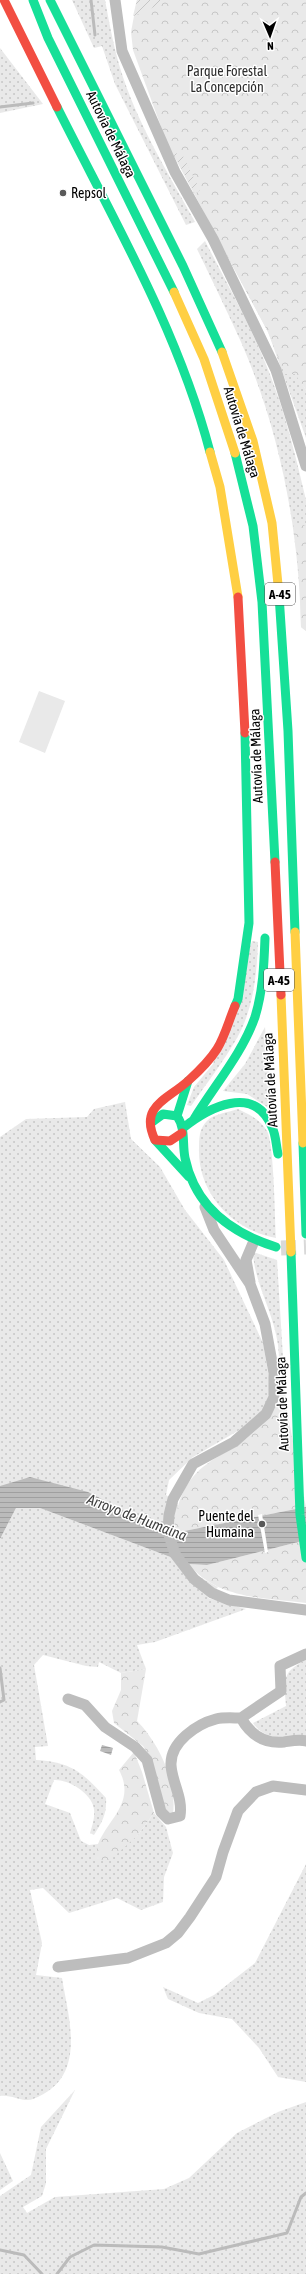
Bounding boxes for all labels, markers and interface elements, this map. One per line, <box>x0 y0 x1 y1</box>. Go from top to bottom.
north arrow <box>250 16 290 56</box>
text: N <box>267 40 274 52</box>
park label: Parque Forestal La Concepción <box>187 63 268 95</box>
street label: Autovía de Málaga <box>83 88 139 180</box>
place label: Repsol <box>71 185 107 201</box>
marker: Repsol <box>58 188 68 198</box>
street label: Autovía de Málaga <box>221 384 263 480</box>
road number: A-45 <box>265 583 295 605</box>
street label: Autovía de Málaga <box>246 708 266 804</box>
road number: A-45 <box>264 969 294 991</box>
street label: Autovía de Málaga <box>260 1032 280 1128</box>
street label: Autovía de Málaga <box>272 1356 292 1452</box>
water label: Arroyo de Humaina <box>84 1490 189 1544</box>
place label: Puente del Humaina <box>198 1508 254 1540</box>
marker: Puente del Humaina <box>257 1519 267 1529</box>

